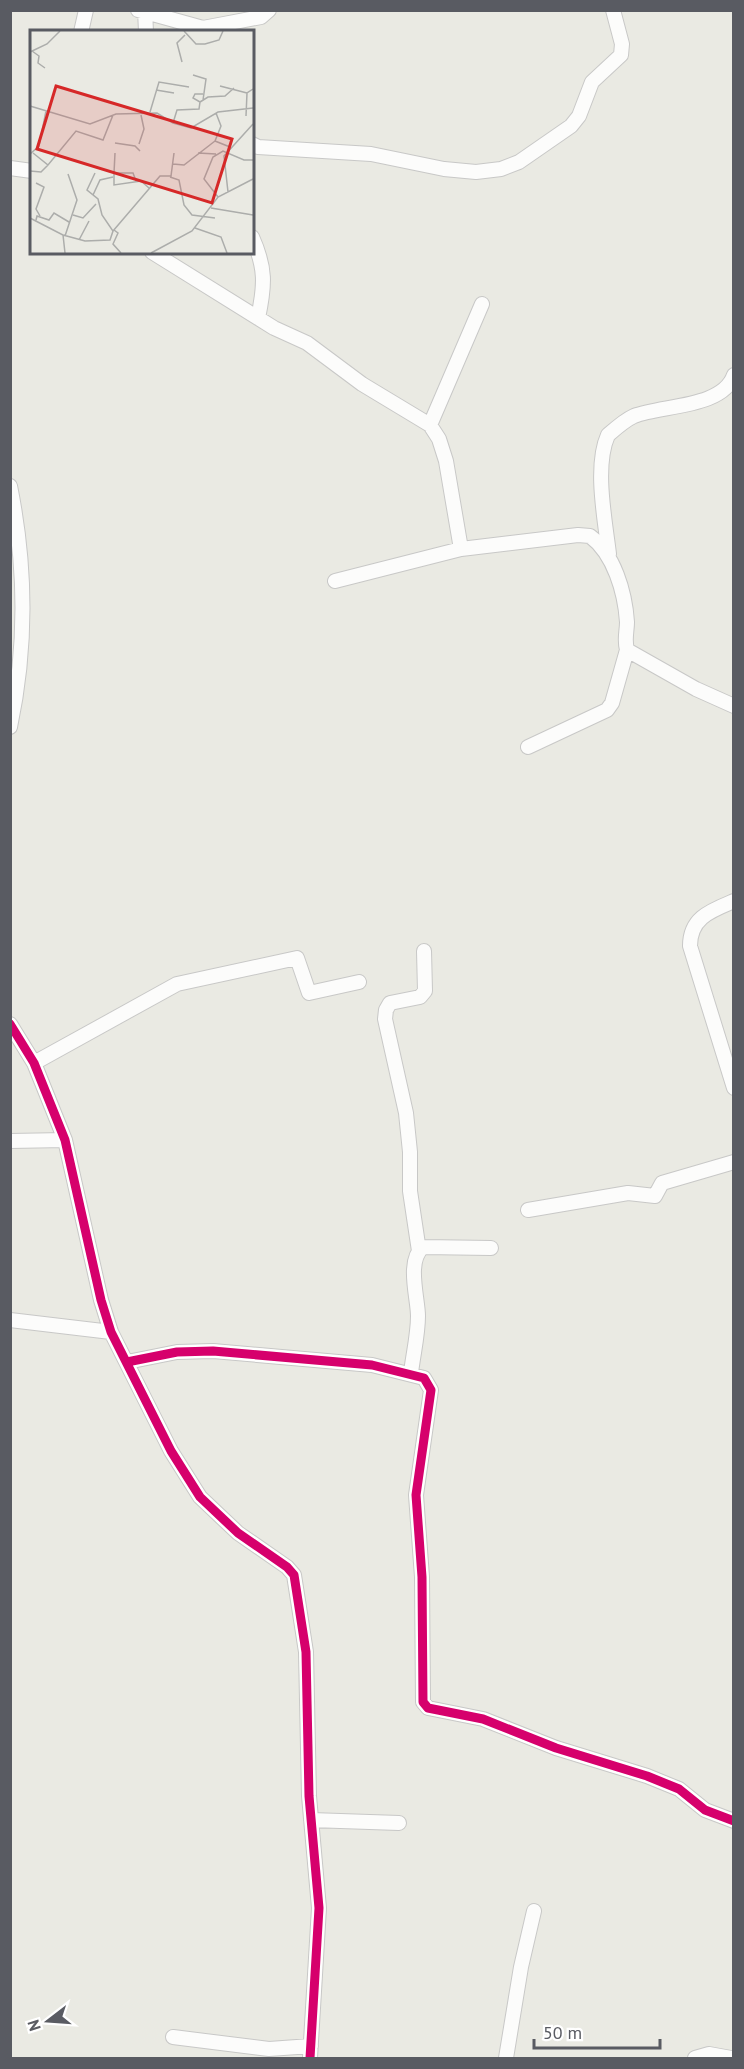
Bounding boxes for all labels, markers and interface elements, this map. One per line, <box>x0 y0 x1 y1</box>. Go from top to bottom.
inset map <box>30 30 254 254</box>
north arrow <box>18 1991 78 2051</box>
scale bar <box>534 2012 660 2050</box>
text: N <box>23 2017 45 2033</box>
text: 50 m <box>543 2021 582 2044</box>

